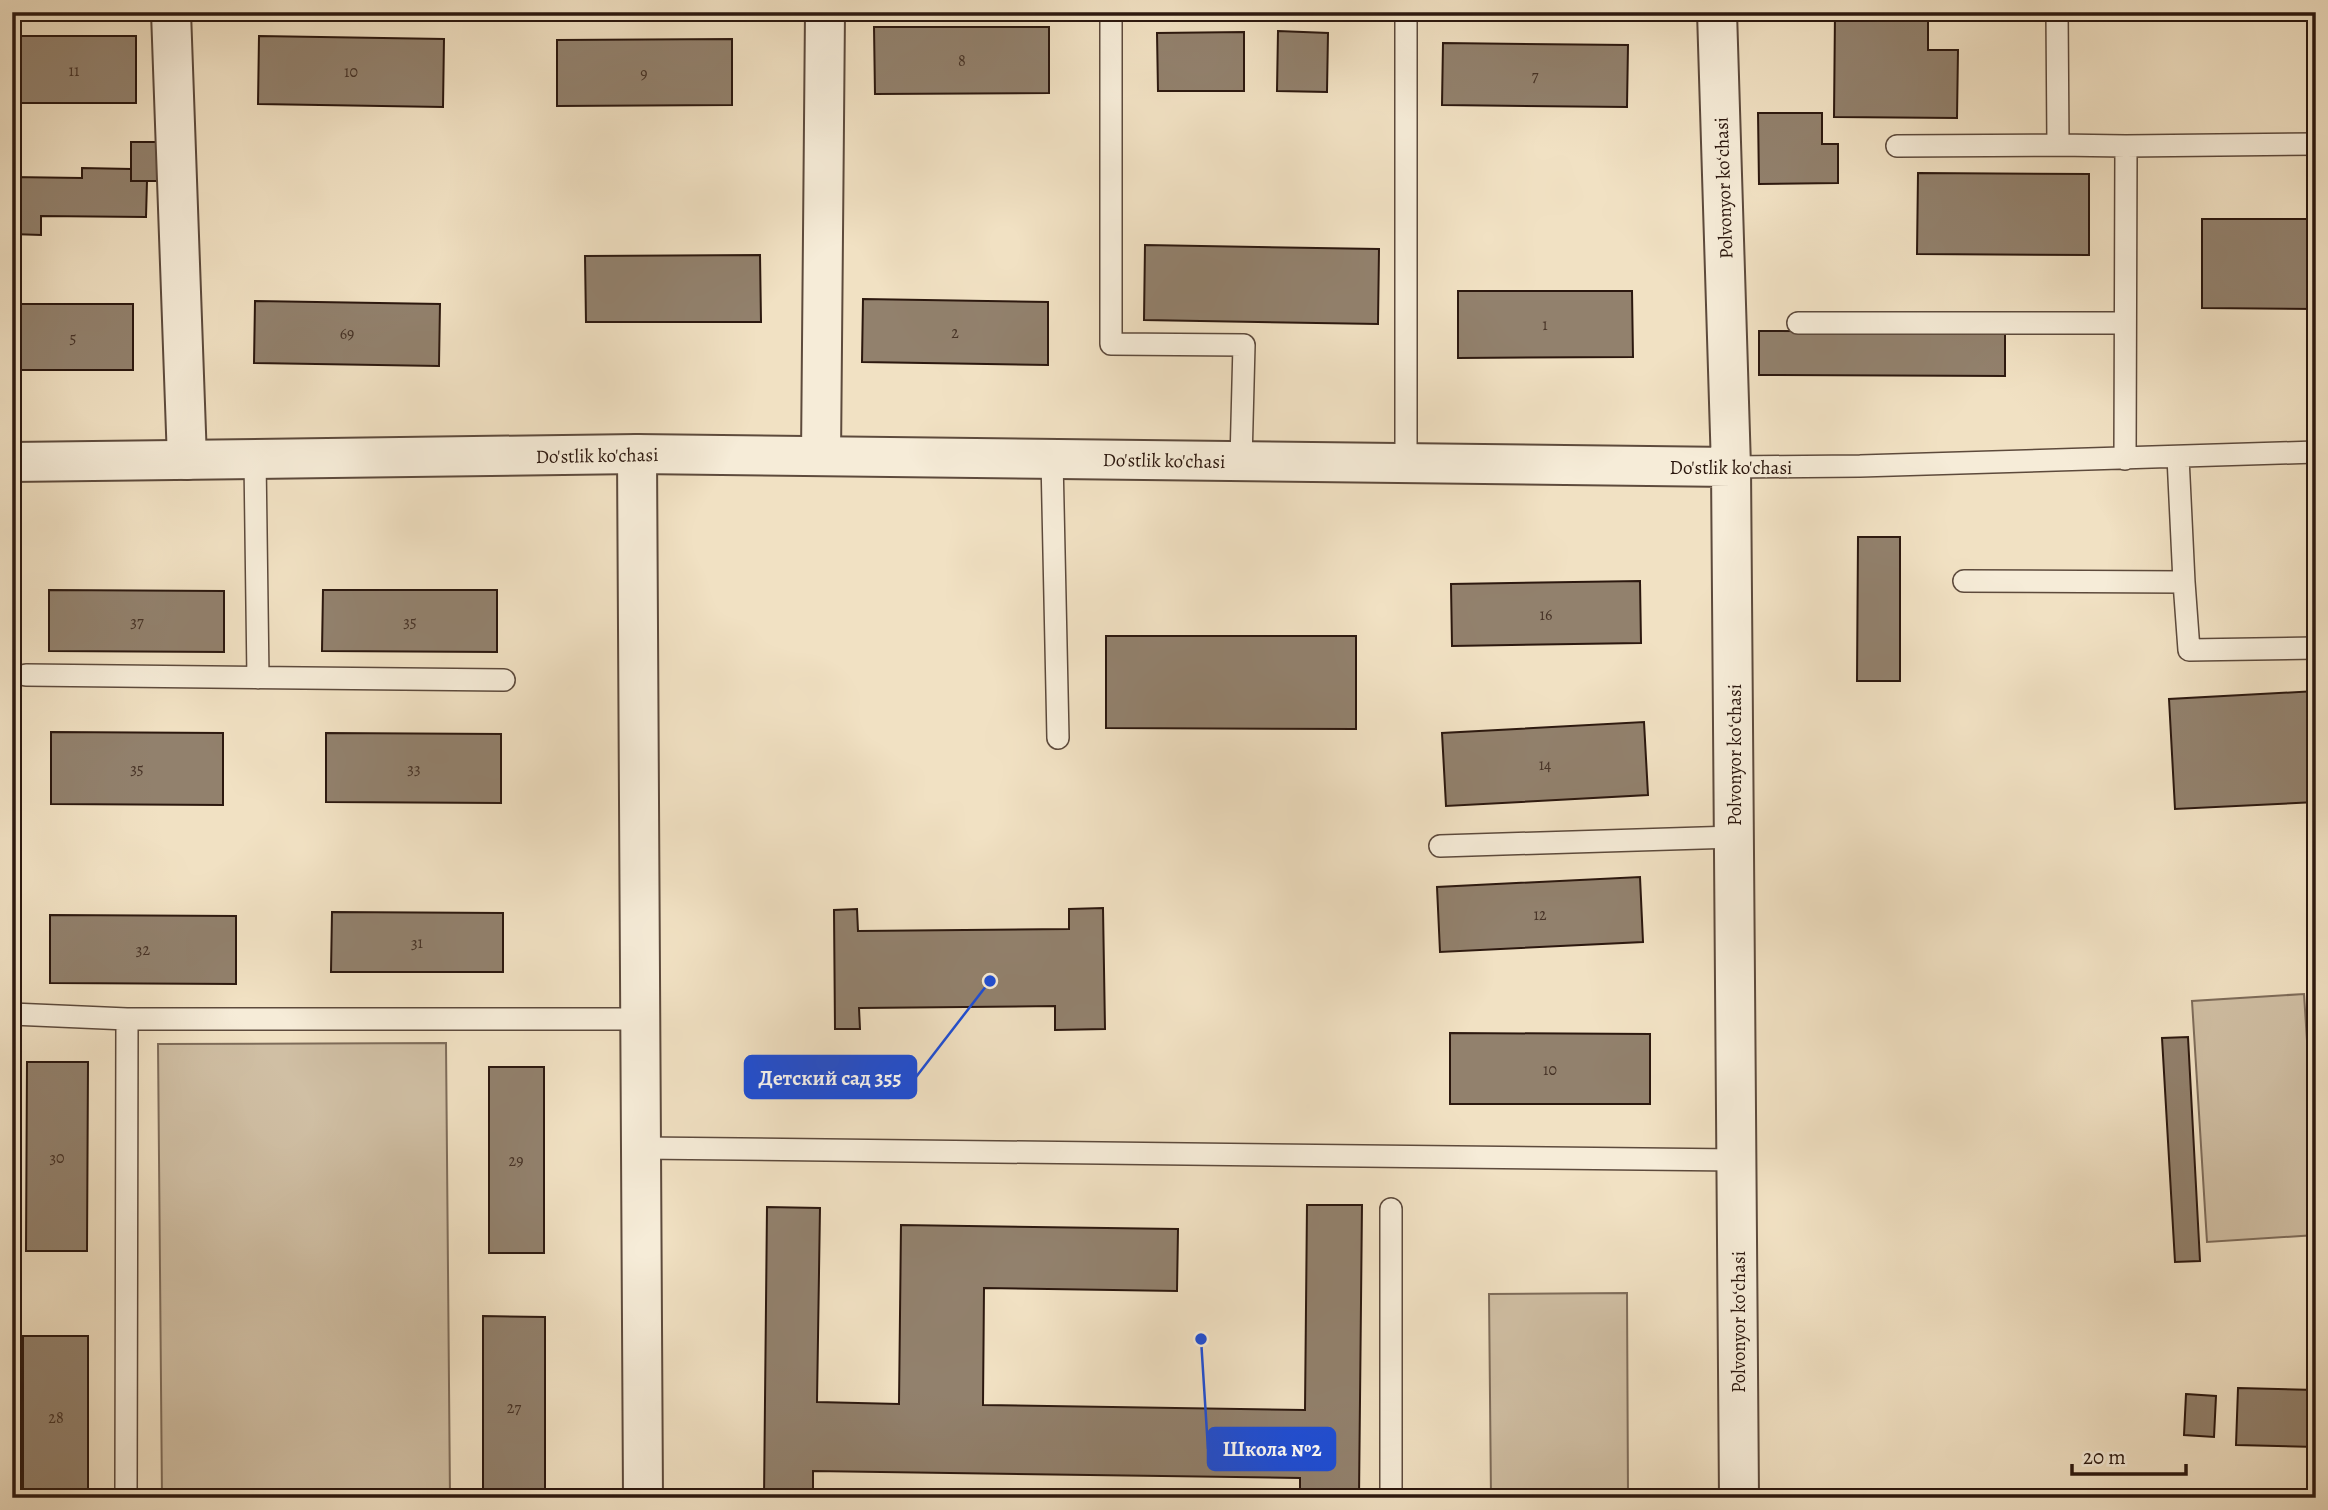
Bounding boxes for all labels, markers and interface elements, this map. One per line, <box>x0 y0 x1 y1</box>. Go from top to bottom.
house number: 8 <box>958 50 966 72</box>
house number: 11 <box>69 60 80 82</box>
house number: 10 <box>344 61 358 83</box>
house number: 9 <box>640 63 648 85</box>
house number: 7 <box>1532 65 1539 87</box>
street label: Polvonyor koʻchasi <box>1709 117 1739 259</box>
house number: 1 <box>1542 314 1548 336</box>
house number: 2 <box>951 322 959 344</box>
house number: 69 <box>340 323 354 345</box>
house number: 5 <box>70 327 77 349</box>
street label: Do'stlik ko'chasi <box>535 442 659 470</box>
street label: Do'stlik ko'chasi <box>1102 447 1226 475</box>
street label: Do'stlik ko'chasi <box>1670 455 1792 481</box>
house number: 16 <box>1540 604 1552 626</box>
house number: 37 <box>130 611 144 633</box>
house number: 35 <box>403 611 417 633</box>
street label: Polvonyor koʻchasi <box>1722 684 1748 826</box>
house number: 14 <box>1539 754 1551 776</box>
house number: 35 <box>130 758 144 780</box>
house number: 33 <box>407 758 421 780</box>
house number: 12 <box>1533 904 1547 926</box>
house number: 31 <box>411 932 424 954</box>
house number: 32 <box>136 939 151 961</box>
callout: Детский сад 355 <box>745 1056 916 1098</box>
house number: 10 <box>1543 1059 1557 1081</box>
text: Детский сад 355 <box>759 1064 902 1092</box>
house number: 30 <box>49 1147 65 1169</box>
house number: 29 <box>509 1150 523 1172</box>
street label: Polvonyor koʻchasi <box>1726 1251 1752 1393</box>
house number: 27 <box>507 1397 521 1419</box>
house number: 28 <box>48 1407 64 1429</box>
callout: Школа №2 <box>1208 1428 1335 1470</box>
scale bar <box>2072 1433 2186 1477</box>
text: Школа №2 <box>1222 1435 1322 1463</box>
text: 20 m <box>2083 1443 2126 1471</box>

